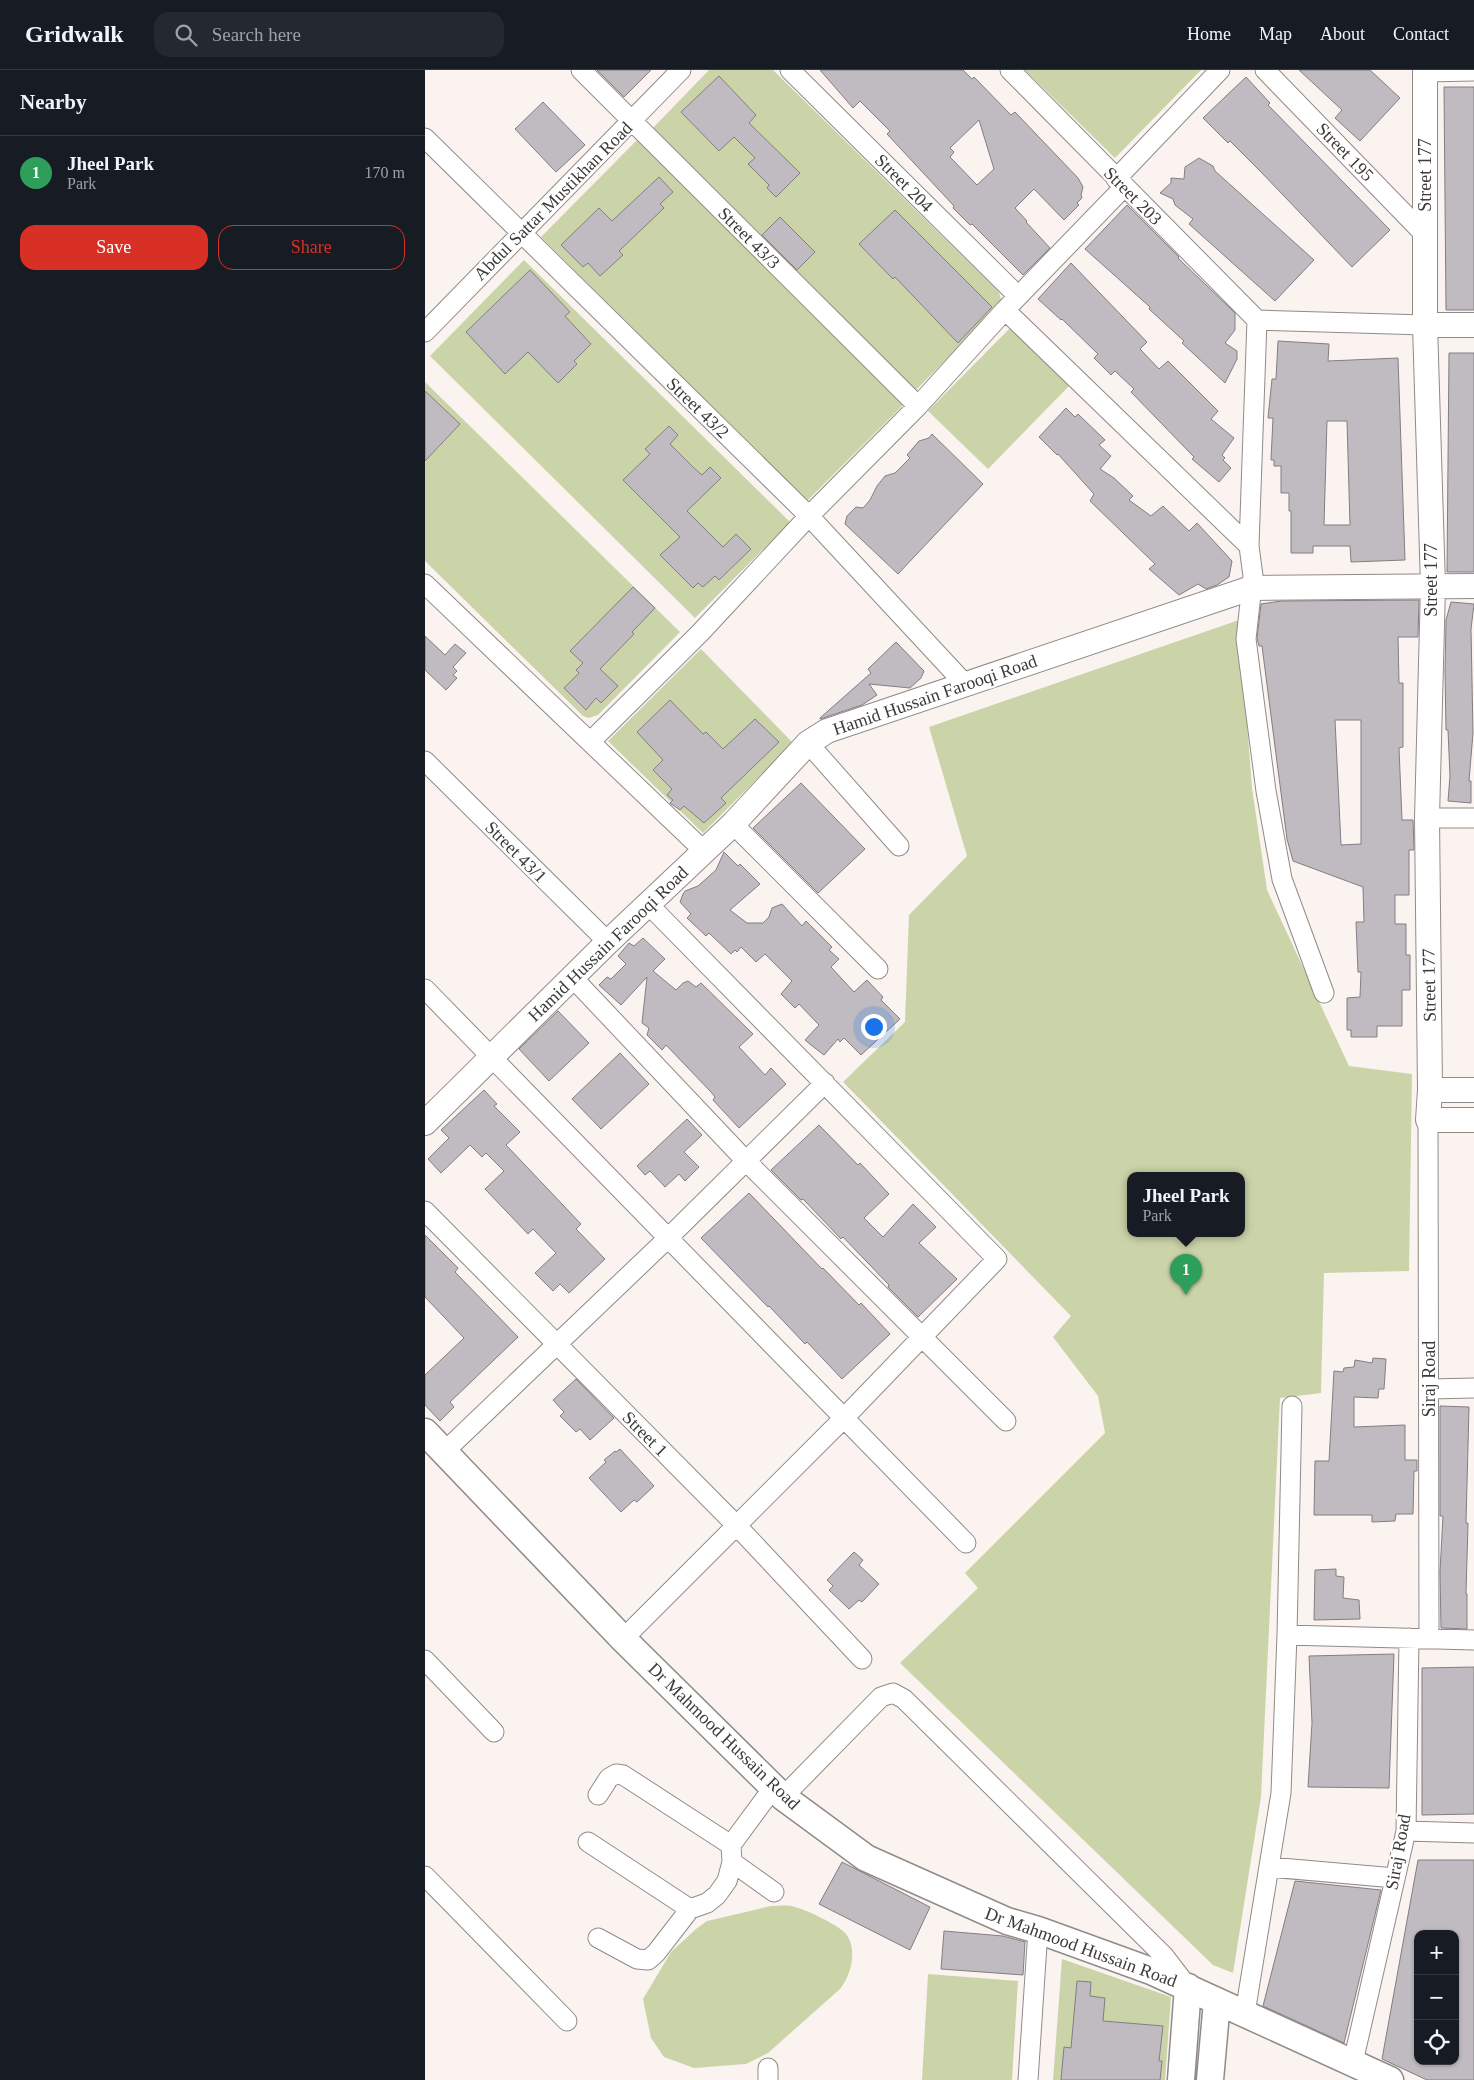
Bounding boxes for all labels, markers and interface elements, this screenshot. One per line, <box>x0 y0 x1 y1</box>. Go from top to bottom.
search box <box>154 12 504 57</box>
text: Gridwalk <box>25 21 124 47</box>
icon: search <box>172 21 200 49</box>
text: Search here <box>212 24 301 45</box>
text: Home <box>1187 24 1231 44</box>
text: Map <box>1259 24 1292 44</box>
text: About <box>1320 24 1365 44</box>
text: Contact <box>1393 24 1449 44</box>
text: Nearby <box>20 90 87 114</box>
street label: Abdul Sattar Mustikhan Road <box>470 118 636 284</box>
street label: Street 195 <box>1312 119 1378 185</box>
street label: Street 177 <box>1415 138 1435 212</box>
street label: Street 204 <box>871 150 937 216</box>
text: Jheel Park <box>67 153 154 174</box>
street label: Street 203 <box>1100 163 1166 229</box>
text: 1 <box>32 164 40 181</box>
text: 170 m <box>365 164 405 181</box>
text: Park <box>67 175 96 192</box>
street label: Street 43/3 <box>714 203 784 273</box>
button: Save <box>20 225 208 270</box>
button: Share <box>218 225 405 270</box>
street label: Street 43/2 <box>663 374 733 442</box>
street label: Street 177 <box>1421 543 1441 617</box>
street label: Hamid Hussain Farooqi Road <box>830 651 1040 739</box>
street label: Street 43/1 <box>481 817 551 887</box>
street label: Hamid Hussain Farooqi Road <box>524 862 692 1026</box>
street label: Street 177 <box>1418 948 1440 1022</box>
your location <box>861 1014 887 1040</box>
popup <box>1127 1172 1245 1237</box>
text: Jheel Park <box>1142 1185 1230 1206</box>
text: Park <box>1142 1207 1172 1224</box>
pin: 1 <box>1170 1254 1202 1295</box>
street label: Siraj Road <box>1419 1341 1439 1417</box>
street label: Street 1 <box>618 1407 672 1461</box>
street label: Dr Mahmood Hussain Road <box>644 1658 804 1814</box>
street label: Siraj Road <box>1382 1813 1414 1891</box>
street label: Dr Mahmood Hussain Road <box>982 1903 1180 1991</box>
map controls <box>1414 1930 1459 2065</box>
button: + <box>1414 1930 1459 1975</box>
button: − <box>1414 1975 1459 2020</box>
button: locate <box>1414 2020 1459 2065</box>

